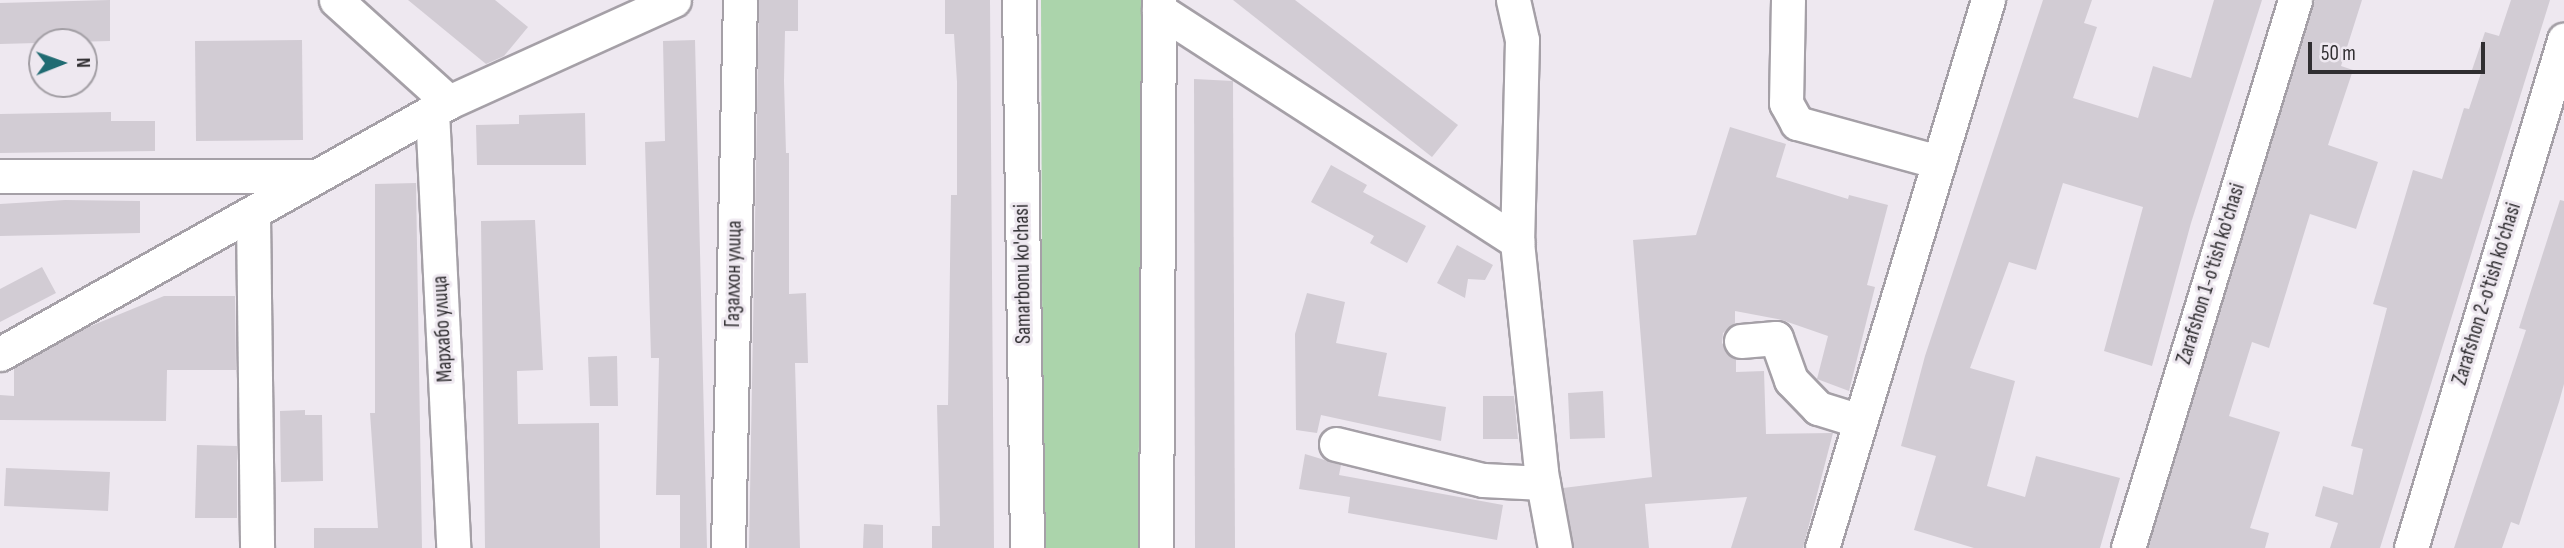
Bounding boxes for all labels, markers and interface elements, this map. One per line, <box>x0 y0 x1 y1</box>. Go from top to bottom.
north arrow <box>28 28 98 98</box>
scale bar <box>2312 28 2489 72</box>
text: 50 m <box>2321 41 2356 66</box>
text: N <box>71 57 94 68</box>
street label: Zarafshon 1-o'tish ko'chasi <box>2171 181 2251 367</box>
street label: Zarafshon 2-o'tish ko'chasi <box>2447 200 2527 388</box>
street label: Samarbonu ko'chasi <box>1009 204 1037 344</box>
street label: Газалхон улица <box>720 220 748 328</box>
street label: Мархабо улица <box>428 275 458 383</box>

